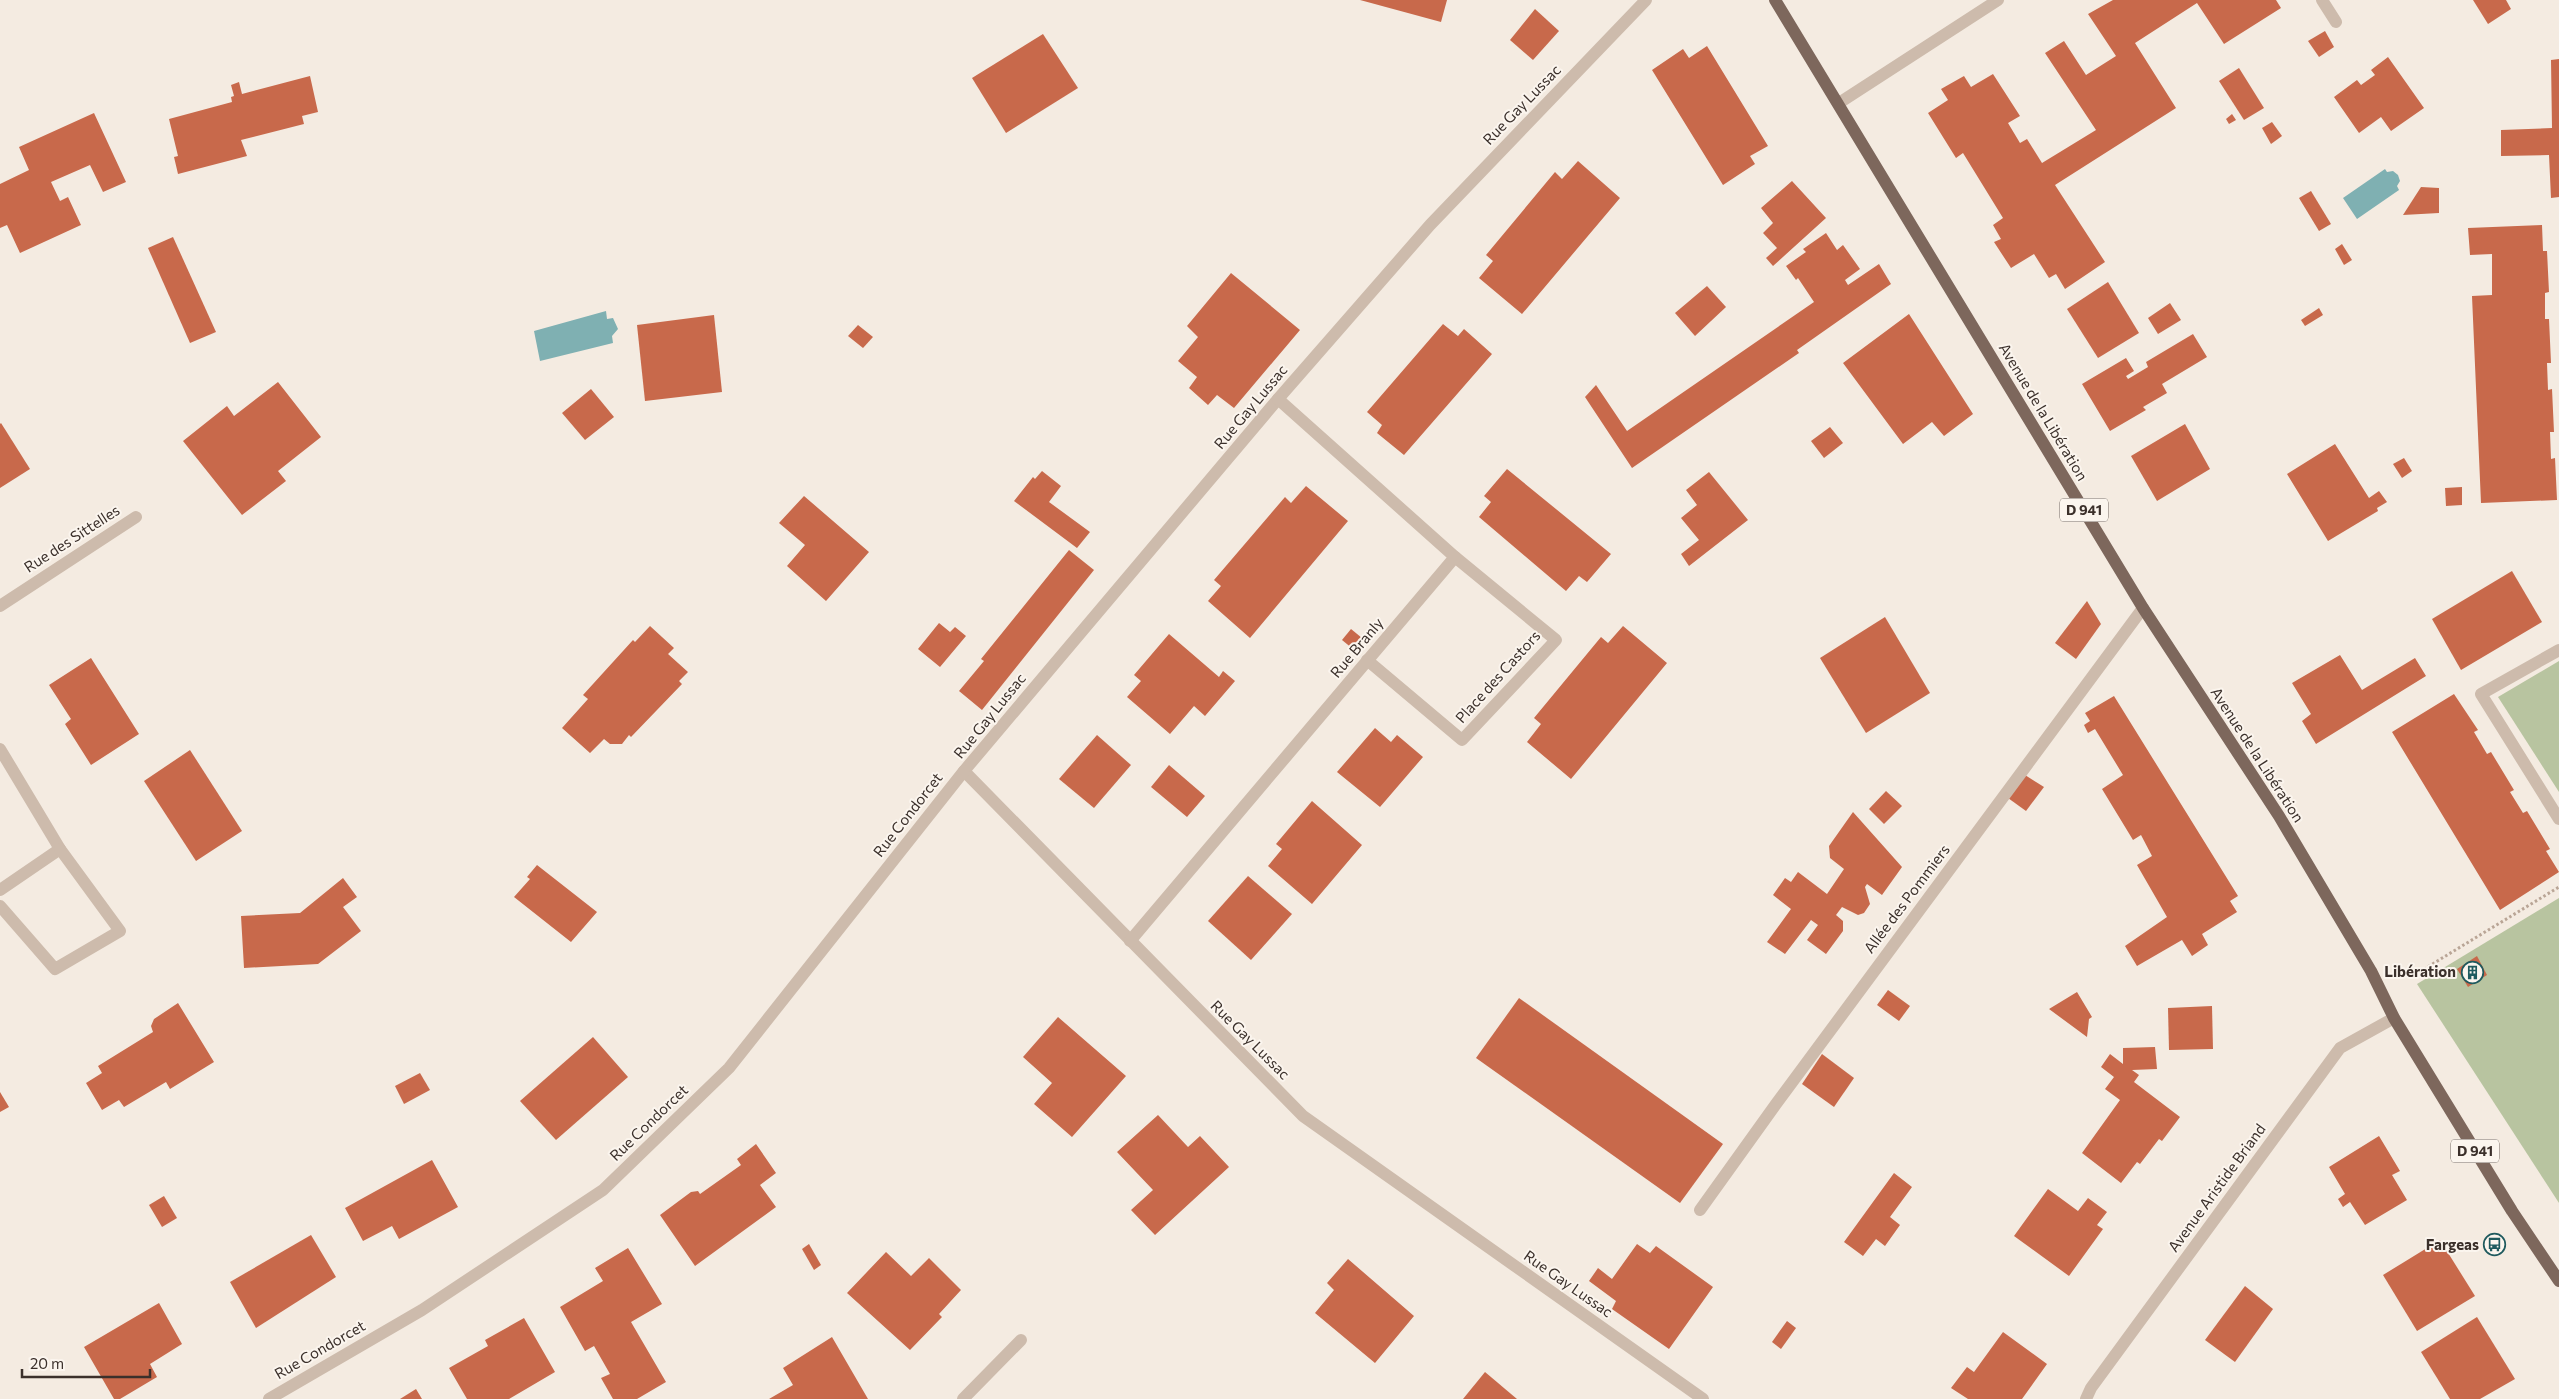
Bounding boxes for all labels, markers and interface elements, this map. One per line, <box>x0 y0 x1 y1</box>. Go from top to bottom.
street label: Rue Gay Lussac <box>1479 61 1564 148</box>
street label: Avenue de la Libération <box>1996 339 2092 484</box>
street label: Rue Gay Lussac <box>1210 361 1291 452</box>
road number: D 941 <box>2060 498 2108 522</box>
street label: Rue des Sittelles <box>20 500 123 576</box>
street label: Rue Branly <box>1326 614 1387 681</box>
street label: Place des Castors <box>1451 626 1544 726</box>
street label: Rue Gay Lussac <box>949 669 1029 762</box>
street label: Avenue de la Libération <box>2207 684 2308 825</box>
street label: Rue Condorcet <box>869 769 946 860</box>
street label: Allée des Pommiers <box>1859 840 1953 956</box>
building icon: Libération <box>2460 960 2484 984</box>
place label: Libération <box>2384 962 2456 980</box>
street label: Rue Gay Lussac <box>1207 996 1294 1083</box>
street label: Rue Condorcet <box>605 1080 691 1164</box>
street label: Avenue Aristide Briand <box>2164 1120 2269 1255</box>
road number: D 941 <box>2451 1140 2499 1162</box>
bus stop icon: Fargeas <box>2483 1233 2507 1257</box>
place label: Fargeas <box>2426 1235 2479 1253</box>
street label: Rue Gay Lussac <box>1521 1246 1616 1320</box>
street label: Rue Condorcet <box>271 1316 368 1382</box>
scale bar <box>22 1346 150 1378</box>
text: 20 m <box>30 1354 64 1372</box>

